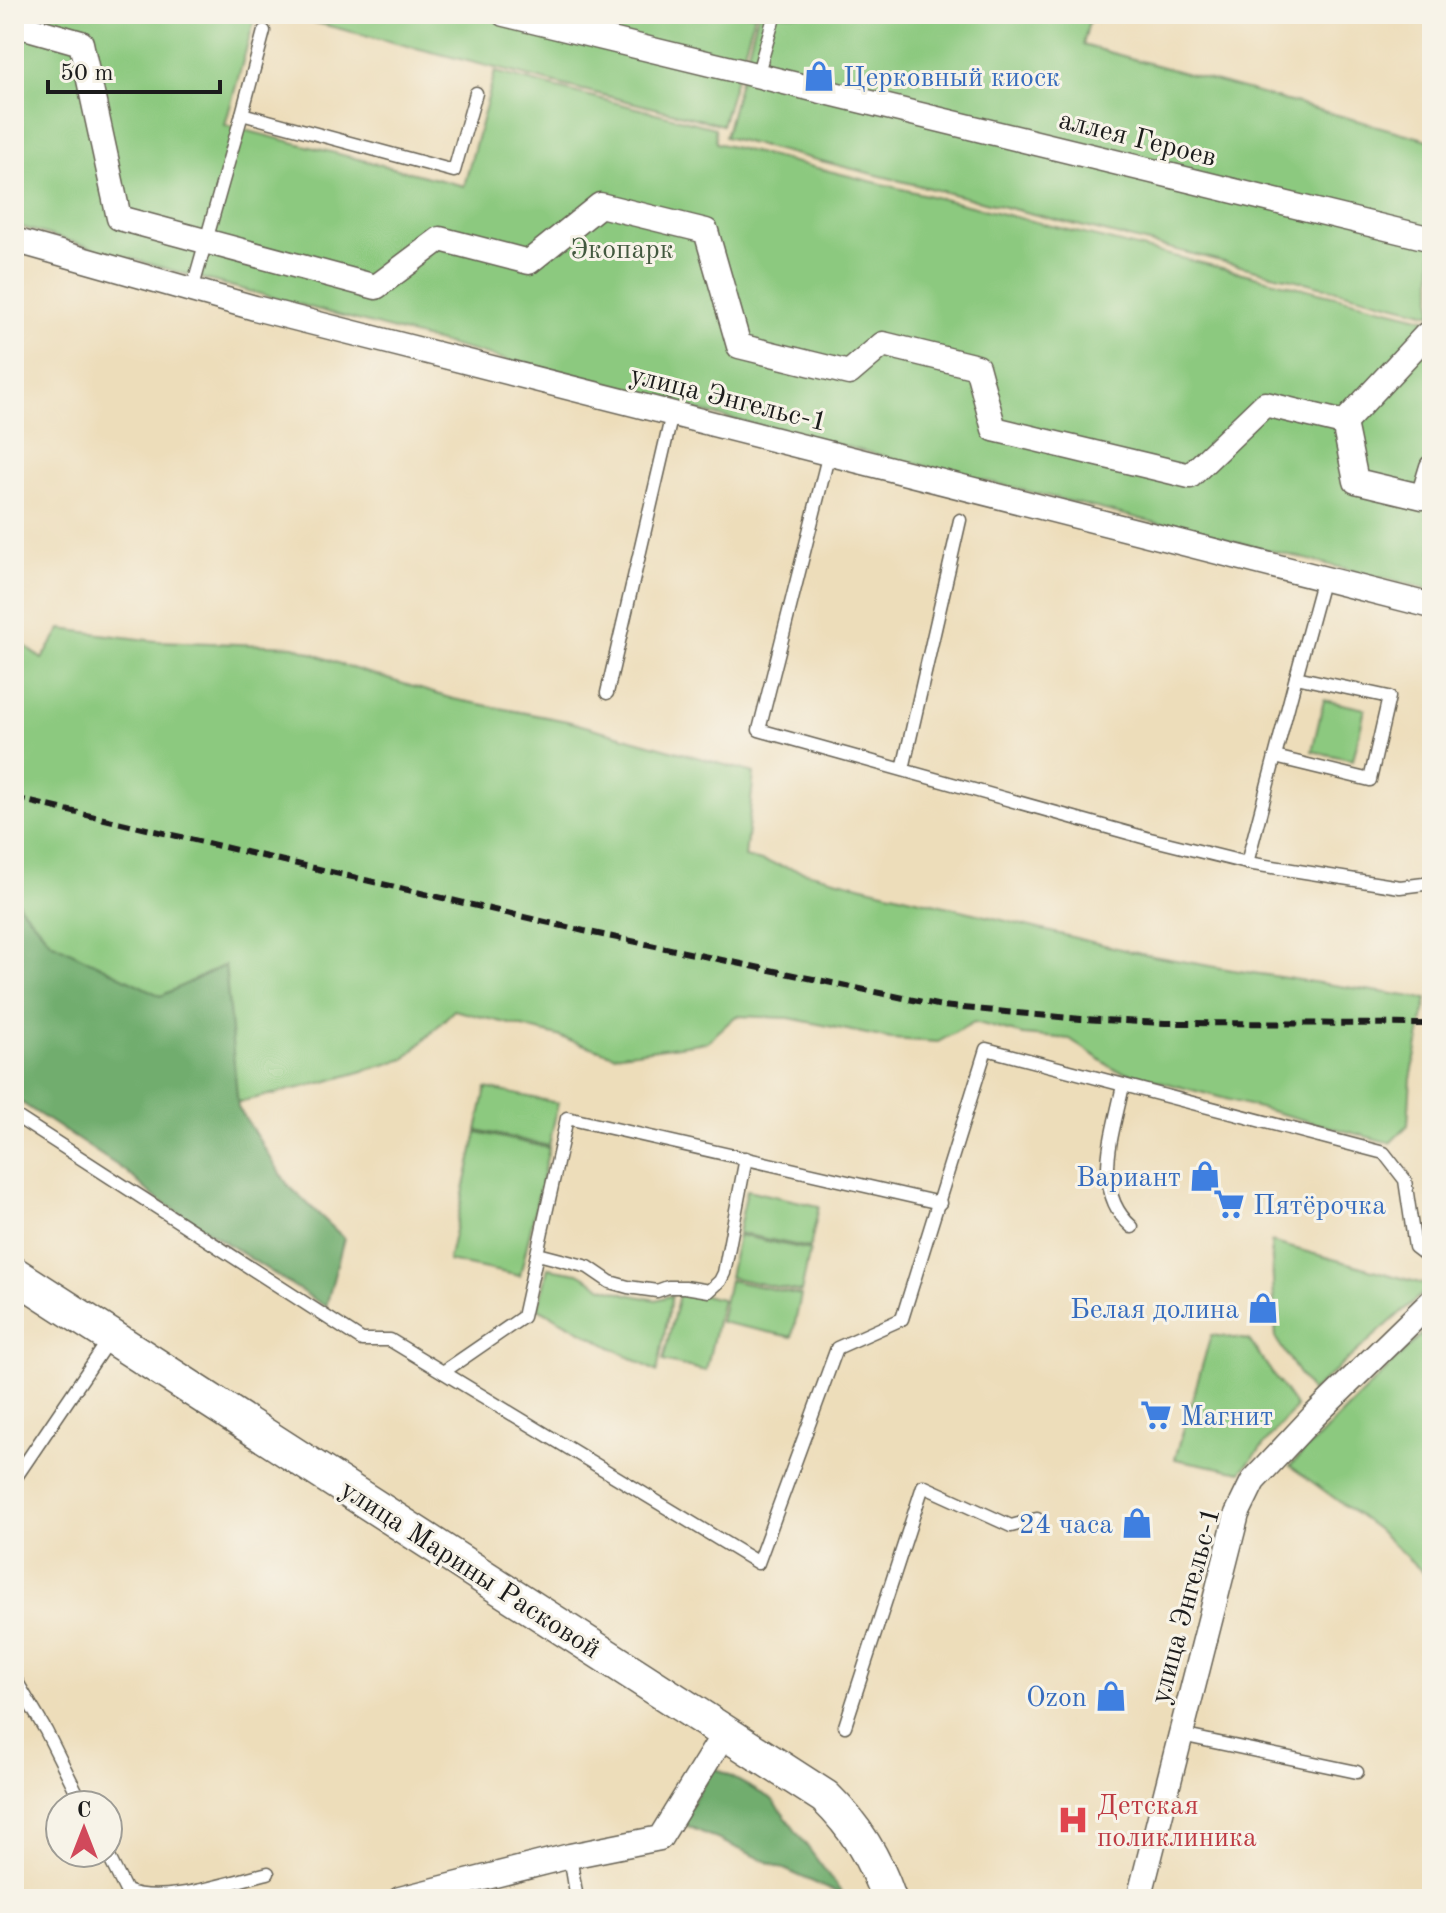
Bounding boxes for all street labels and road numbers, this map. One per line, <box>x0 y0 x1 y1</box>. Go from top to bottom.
street label: аллея Героев <box>1056 107 1219 173</box>
street label: улица Энгельс-1 <box>627 362 830 438</box>
street label: улица Марины Расковой <box>335 1476 604 1665</box>
street label: улица Энгельс-1 <box>1147 1504 1227 1707</box>

